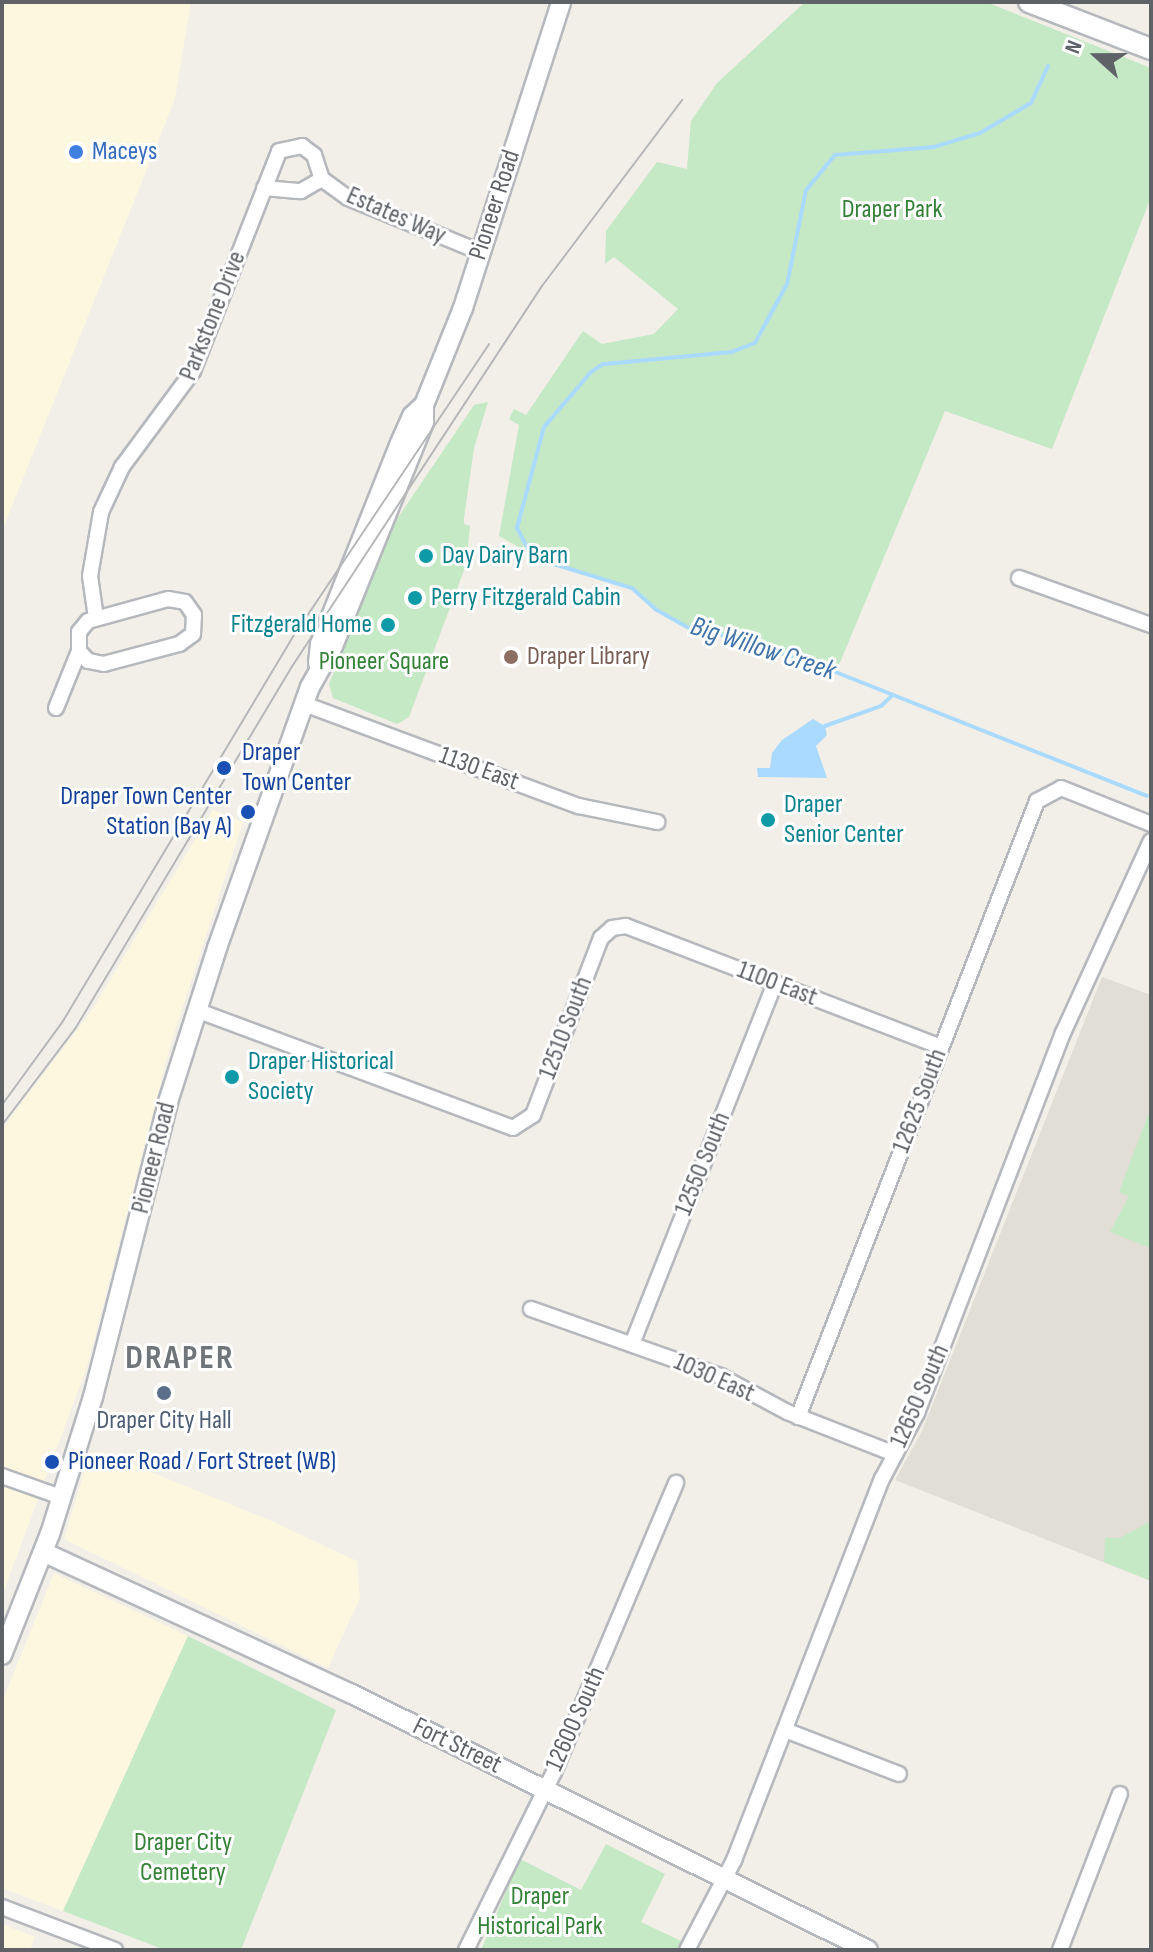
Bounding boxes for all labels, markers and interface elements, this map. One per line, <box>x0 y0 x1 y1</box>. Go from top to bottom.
north arrow <box>1057 16 1137 96</box>
text: N <box>1059 37 1089 58</box>
place label: Maceys <box>92 136 157 168</box>
marker: Maceys <box>67 143 85 161</box>
street label: Pioneer Road <box>463 146 527 264</box>
street label: Estates Way <box>341 180 451 252</box>
park label: Draper Park <box>842 194 942 226</box>
street label: Parkstone Drive <box>173 247 253 385</box>
place label: Day Dairy Barn <box>442 540 568 572</box>
marker: Day Dairy Barn <box>417 547 435 565</box>
place label: Perry Fitzgerald Cabin <box>431 582 621 614</box>
marker: Perry Fitzgerald Cabin <box>406 589 424 607</box>
place label: Fitzgerald Home <box>231 609 372 641</box>
water label: Big Willow Creek <box>686 610 840 688</box>
marker: Fitzgerald Home <box>379 616 397 634</box>
place label: Draper Library <box>527 641 650 673</box>
park label: Pioneer Square <box>319 646 449 678</box>
marker: Draper Library <box>502 648 520 666</box>
place label: Draper Town Center <box>242 737 351 798</box>
street label: 1130 East <box>435 740 523 798</box>
marker: Draper Town Center <box>213 757 235 779</box>
place label: Draper Town Center Station (Bay A) <box>60 781 232 842</box>
place label: Draper Senior Center <box>784 789 904 850</box>
marker: Draper Town Center Station (Bay A) <box>239 803 257 821</box>
marker: Draper Senior Center <box>759 811 777 829</box>
street label: 1100 East <box>733 955 821 1013</box>
street label: 12510 South <box>532 972 600 1084</box>
street label: 12625 South <box>886 1045 954 1157</box>
place label: Draper Historical Society <box>248 1046 394 1108</box>
marker: Draper Historical Society <box>223 1068 241 1086</box>
street label: Pioneer Road <box>125 1099 183 1217</box>
street label: 12550 South <box>668 1108 738 1220</box>
district label: DRAPER <box>125 1338 235 1378</box>
street label: 12650 South <box>883 1340 957 1452</box>
street label: 1030 East <box>669 1346 759 1410</box>
marker: Draper City Hall <box>155 1384 173 1402</box>
place label: Draper City Hall <box>96 1405 232 1437</box>
place label: Pioneer Road / Fort Street (WB) <box>68 1446 336 1478</box>
marker: Pioneer Road / Fort Street (WB) <box>43 1453 61 1471</box>
street label: 12600 South <box>539 1662 613 1776</box>
street label: Fort Street <box>407 1711 507 1781</box>
park label: Draper City Cemetery <box>134 1827 232 1888</box>
park label: Draper Historical Park <box>477 1881 603 1942</box>

